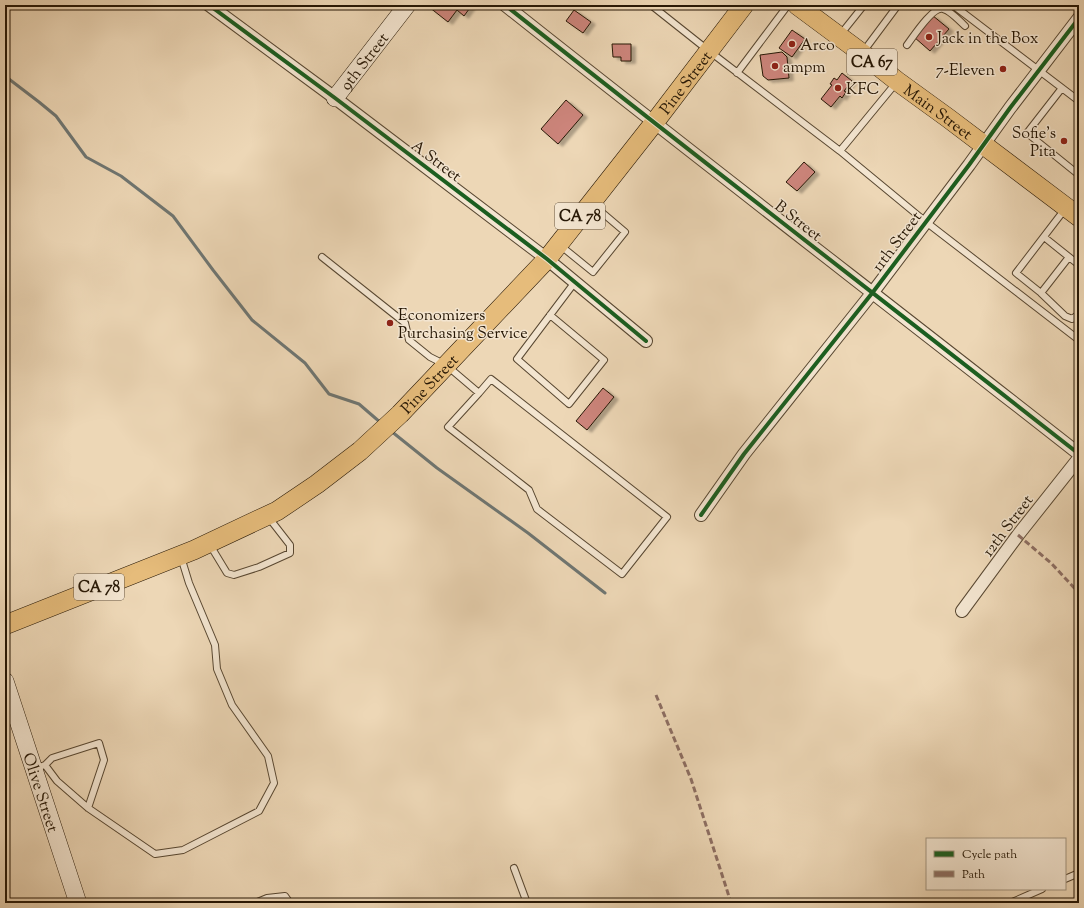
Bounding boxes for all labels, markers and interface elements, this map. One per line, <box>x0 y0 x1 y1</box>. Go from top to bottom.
street label: 9th Street <box>336 28 396 96</box>
place label: Jack in the Box <box>936 28 1039 51</box>
marker: Jack in the Box <box>924 32 934 42</box>
place label: Arco <box>800 35 835 58</box>
marker: Arco <box>787 39 797 49</box>
street label: Pine Street <box>655 47 719 120</box>
road number: CA 67 <box>847 49 897 75</box>
place label: ampm <box>783 57 826 80</box>
place label: 7-Eleven <box>936 60 996 83</box>
marker: ampm <box>770 61 780 71</box>
marker: 7-Eleven <box>998 64 1008 74</box>
place label: KFC <box>846 79 879 102</box>
street label: Main Street <box>898 80 977 147</box>
marker: KFC <box>833 83 843 93</box>
place label: Sofie's Pita <box>1012 123 1057 164</box>
street label: A Street <box>406 135 466 189</box>
marker: Sofie's Pita <box>1059 136 1069 146</box>
street label: B Street <box>769 196 827 248</box>
road number: CA 78 <box>555 203 605 229</box>
street label: 11th Street <box>868 207 929 278</box>
place label: Economizers Purchasing Service <box>398 305 528 346</box>
marker: Economizers Purchasing Service <box>385 318 395 328</box>
street label: Pine Street <box>397 350 465 420</box>
street label: 12th Street <box>978 490 1040 562</box>
road number: CA 78 <box>74 574 124 600</box>
street label: Olive Street <box>15 750 63 836</box>
legend <box>926 838 1066 890</box>
text: Cycle path <box>962 846 1017 864</box>
text: Path <box>962 866 985 884</box>

